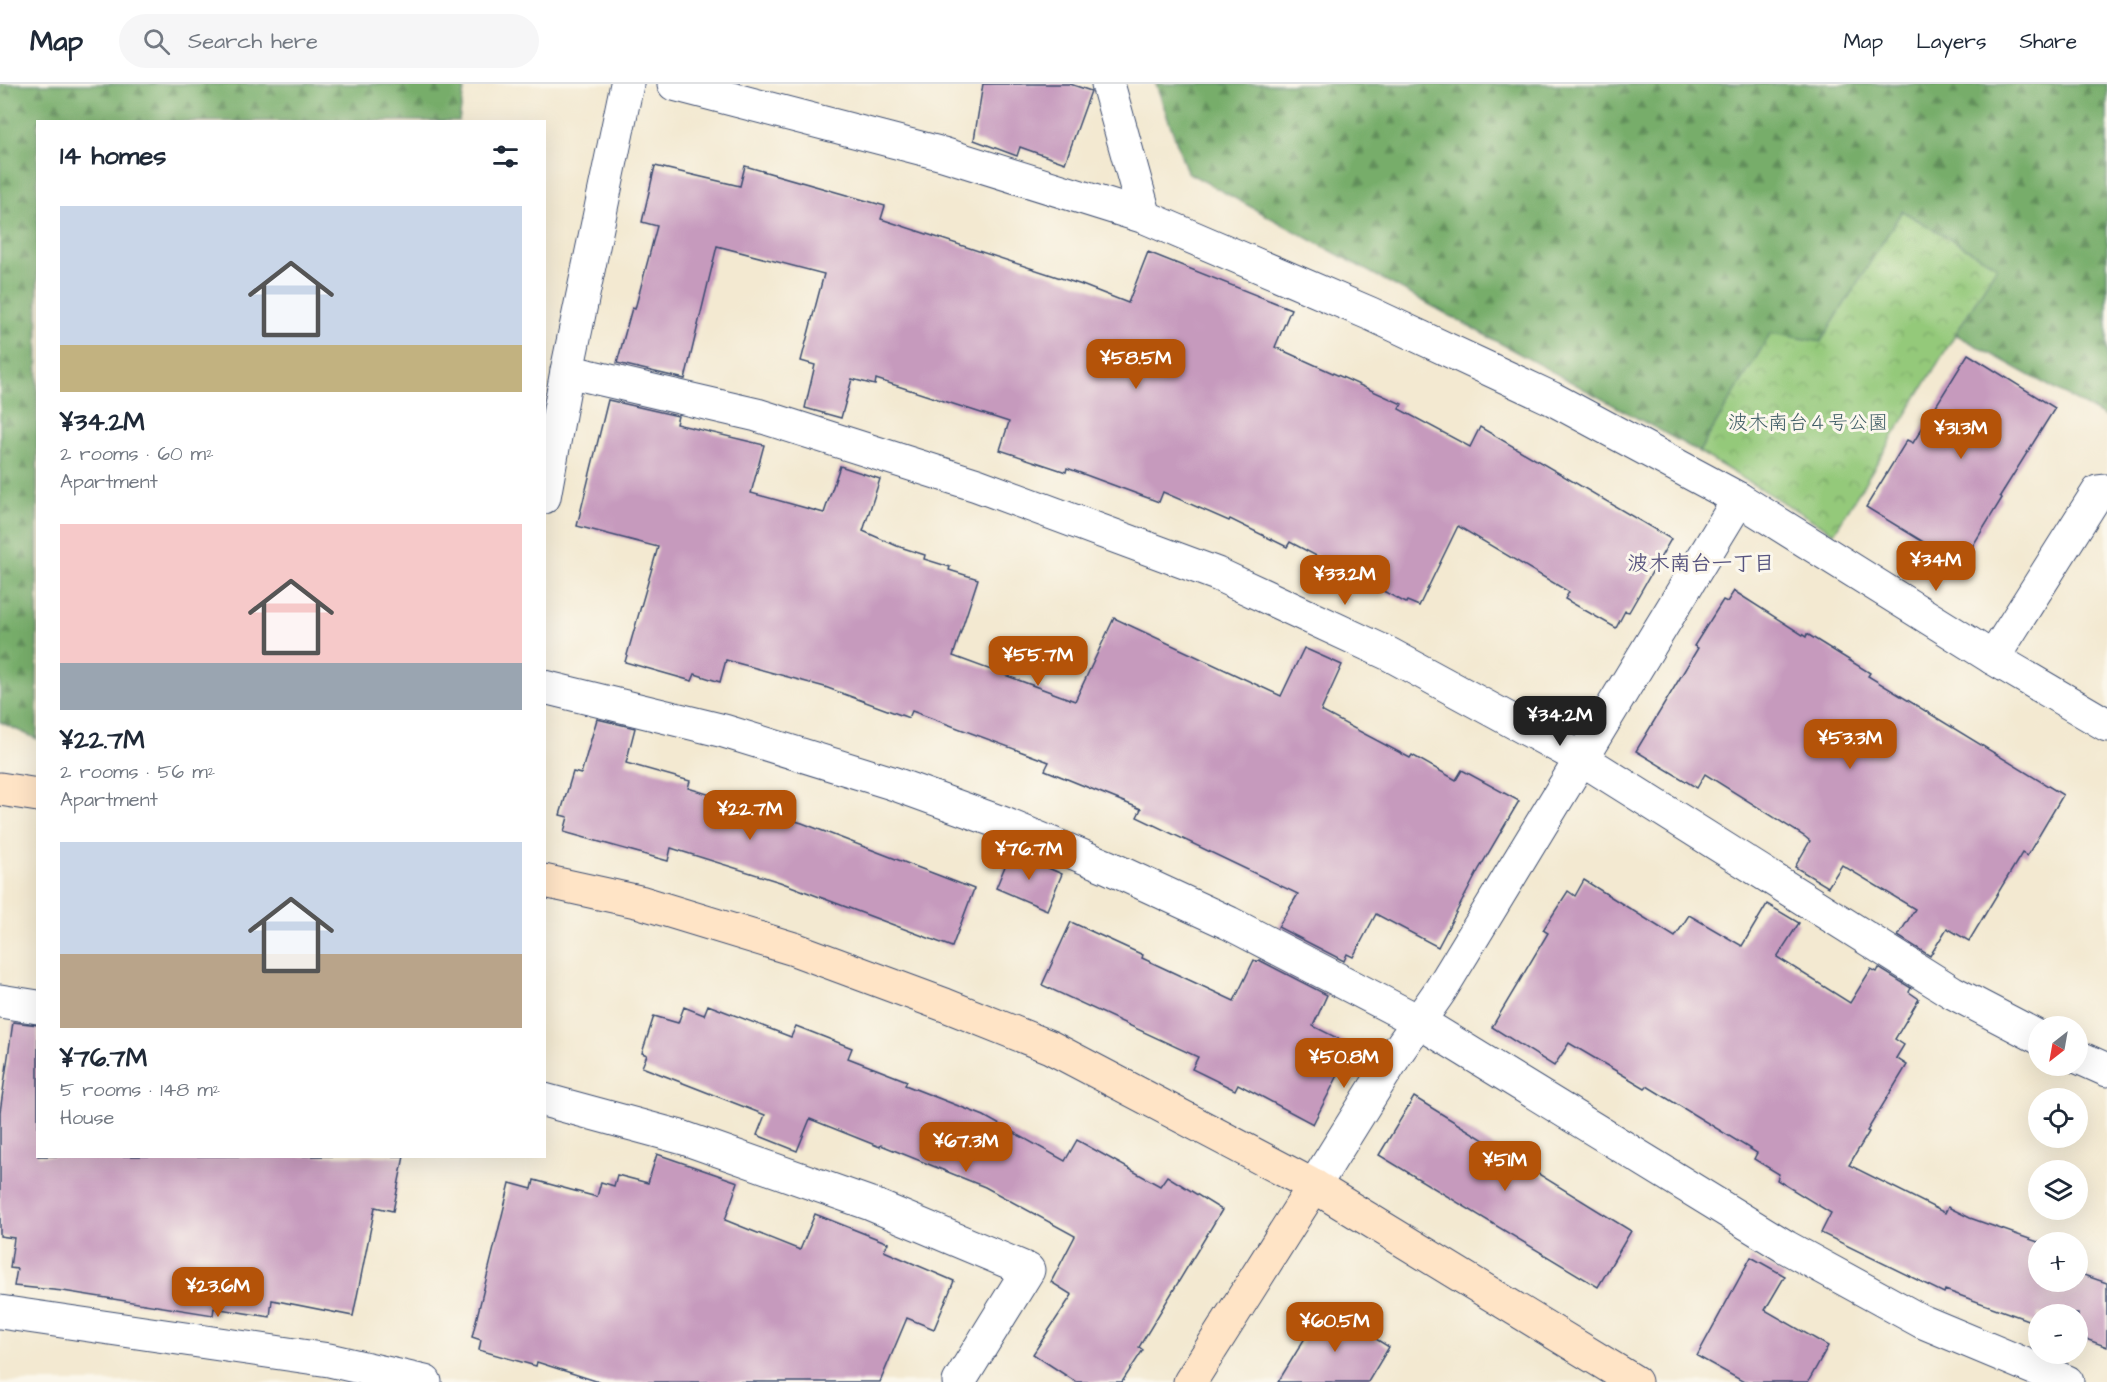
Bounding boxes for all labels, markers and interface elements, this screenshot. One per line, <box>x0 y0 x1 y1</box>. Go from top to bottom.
search box <box>119 14 539 68</box>
text: Map <box>30 22 83 61</box>
icon: search <box>140 25 173 58</box>
text: Search here <box>188 26 318 57</box>
text: Map <box>1843 27 1883 56</box>
text: Layers <box>1916 27 1986 56</box>
text: Share <box>2019 27 2077 56</box>
text: 14 homes <box>60 138 166 174</box>
icon: filters <box>489 140 522 173</box>
icon: home <box>237 245 345 353</box>
pin: ¥58.5M <box>1087 339 1185 390</box>
text: ¥58.5M <box>1100 344 1172 372</box>
text: ¥34.2M <box>60 404 145 440</box>
park label: 波木南台４号公園 <box>1728 409 1888 437</box>
pin: ¥31.3M <box>1912 409 2010 460</box>
text: ¥31.3M <box>1935 414 1987 442</box>
text: 2 rooms · 60 m² <box>60 440 214 468</box>
text: Apartment <box>60 468 158 496</box>
pin: ¥34M <box>1900 541 1972 592</box>
text: ¥34M <box>1910 546 1962 574</box>
district label: 波木南台一丁目 <box>1628 549 1775 578</box>
pin: ¥33.2M <box>1296 555 1394 606</box>
text: ¥33.2M <box>1314 560 1376 588</box>
icon: home <box>237 563 345 671</box>
pin: ¥55.7M <box>989 636 1087 687</box>
text: ¥55.7M <box>1003 641 1073 669</box>
pin: ¥34.2M <box>1511 696 1609 747</box>
text: ¥34.2M <box>1527 701 1593 729</box>
pin: ¥53.3M <box>1801 719 1899 770</box>
text: ¥22.7M <box>60 722 145 758</box>
text: ¥53.3M <box>1818 724 1882 752</box>
text: 2 rooms · 56 m² <box>60 758 215 786</box>
text: Apartment <box>60 786 158 814</box>
pin: ¥22.7M <box>701 790 799 841</box>
text: ¥22.7M <box>717 795 783 823</box>
pin: ¥76.7M <box>980 830 1078 881</box>
text: ¥76.7M <box>995 835 1063 863</box>
icon: home <box>237 881 345 989</box>
north arrow <box>2028 1016 2088 1076</box>
map controls <box>2028 1016 2088 1364</box>
pin: ¥50.8M <box>1295 1038 1393 1089</box>
text: ¥76.7M <box>60 1040 147 1076</box>
text: ¥50.8M <box>1309 1043 1379 1071</box>
text: 5 rooms · 148 m² <box>60 1076 220 1104</box>
button: locate <box>2028 1088 2088 1148</box>
text: House <box>60 1104 114 1132</box>
pin: ¥67.3M <box>917 1122 1015 1173</box>
text: ¥67.3M <box>933 1127 999 1155</box>
pin: ¥51M <box>1469 1141 1541 1192</box>
text: ¥51M <box>1483 1146 1527 1174</box>
button: layers <box>2028 1160 2088 1220</box>
button: + <box>2028 1232 2088 1292</box>
pin: ¥23.6M <box>169 1267 267 1318</box>
text: ¥23.6M <box>186 1272 250 1300</box>
pin: ¥60.5M <box>1286 1302 1384 1353</box>
button: − <box>2028 1304 2088 1364</box>
text: ¥60.5M <box>1300 1307 1370 1335</box>

